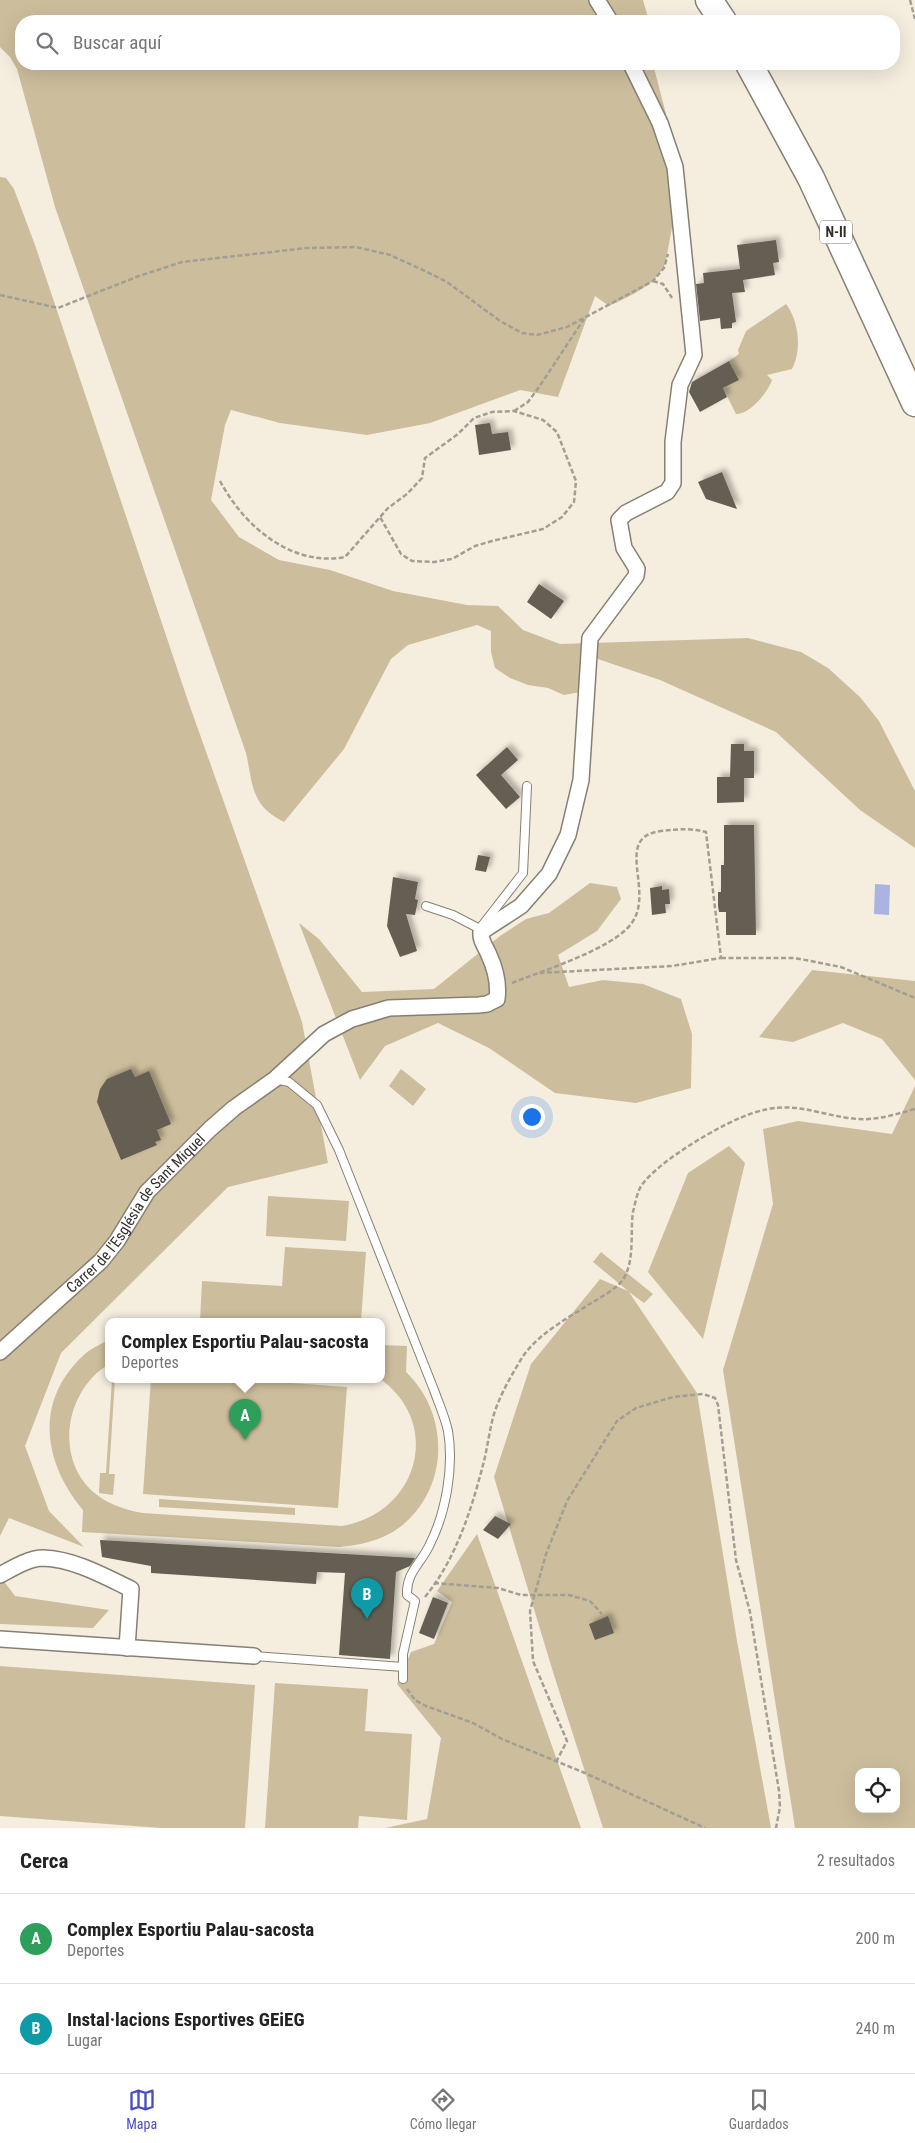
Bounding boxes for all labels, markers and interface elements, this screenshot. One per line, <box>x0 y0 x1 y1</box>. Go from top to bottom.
search box <box>15 15 900 70</box>
icon: search <box>33 29 61 57</box>
text: Buscar aquí <box>73 31 162 54</box>
road number: N-II <box>820 220 852 243</box>
your location <box>519 1104 545 1130</box>
street label: Carrer de l'Església de Sant Miquel <box>63 1130 209 1297</box>
popup <box>105 1318 385 1383</box>
text: Complex Esportiu Palau-sacosta <box>121 1330 369 1353</box>
text: Deportes <box>121 1353 179 1372</box>
pin: A <box>229 1399 261 1440</box>
pin: B <box>351 1578 383 1619</box>
map controls <box>855 1768 900 1813</box>
button: locate <box>855 1768 900 1813</box>
text: Cerca <box>20 1849 68 1873</box>
text: 2 resultados <box>817 1851 895 1870</box>
text: Complex Esportiu Palau-sacosta <box>67 1918 314 1941</box>
text: A <box>31 1929 41 1948</box>
text: 200 m <box>856 1929 895 1948</box>
text: Deportes <box>67 1941 124 1960</box>
text: Instal·lacions Esportives GEiEG <box>67 2008 305 2031</box>
text: B <box>32 2019 40 2038</box>
text: 240 m <box>856 2019 895 2038</box>
text: Lugar <box>67 2031 102 2050</box>
tab: Mapa <box>126 2086 157 2132</box>
tab: Cómo llegar <box>410 2086 476 2132</box>
tab: Guardados <box>729 2086 789 2132</box>

